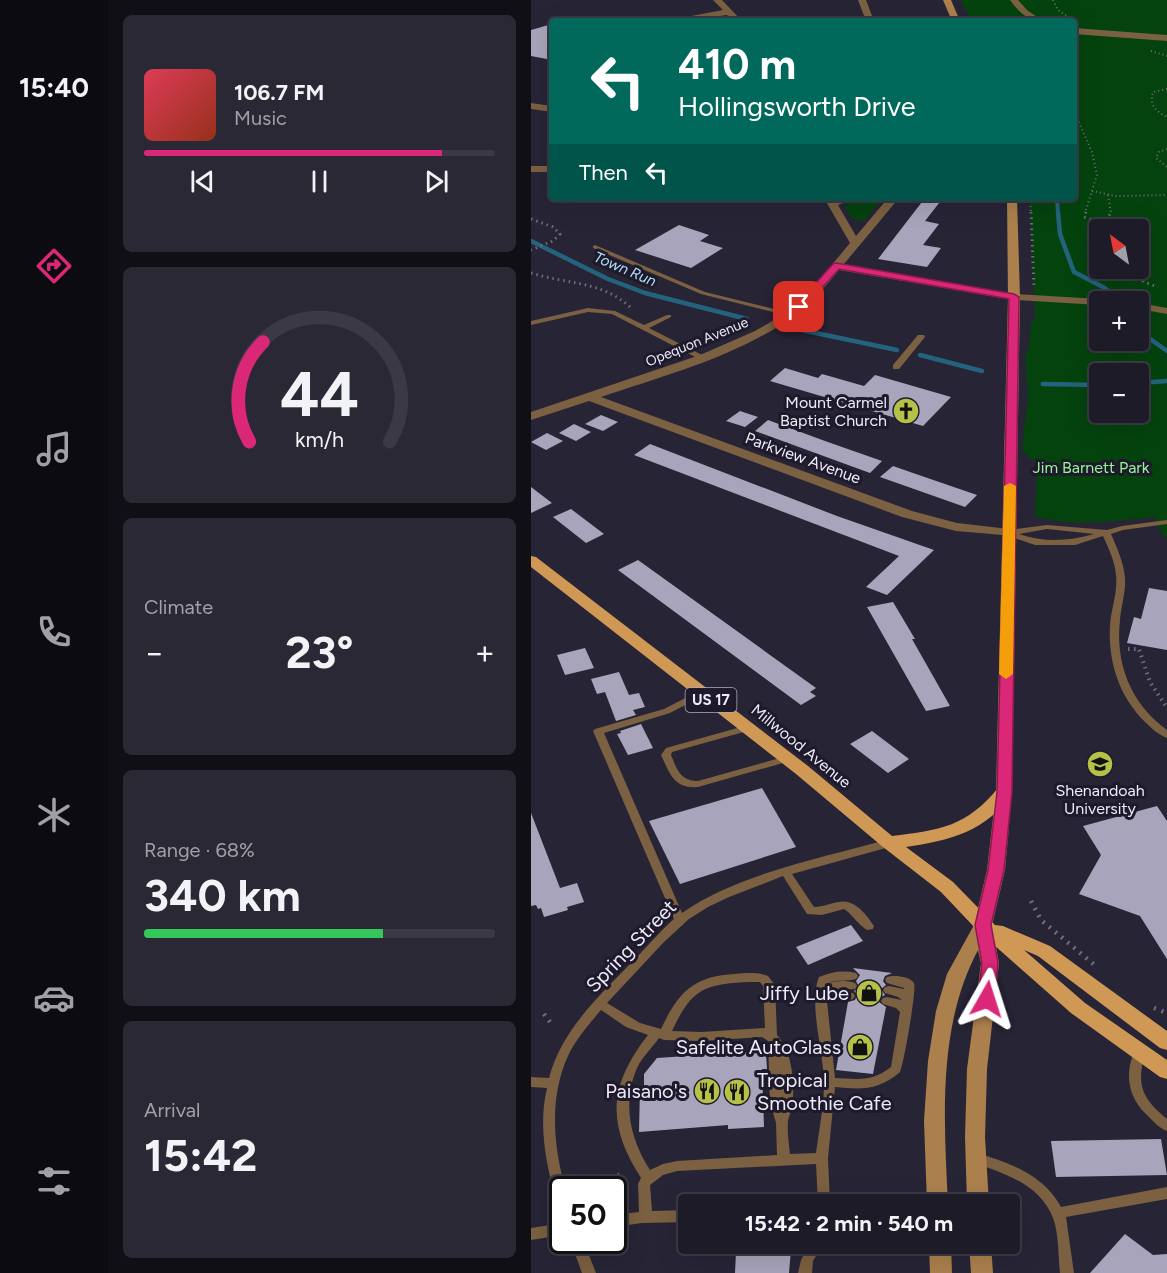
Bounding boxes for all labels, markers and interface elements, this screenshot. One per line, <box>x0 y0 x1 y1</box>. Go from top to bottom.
text: 410 m <box>678 39 796 90</box>
icon: left <box>579 42 657 120</box>
text: 15:40 <box>19 71 89 104</box>
text: 106.7 FM <box>234 79 324 106</box>
text: Hollingsworth Drive <box>678 90 916 123</box>
text: Music <box>234 106 287 130</box>
icon: left <box>640 156 673 189</box>
text: Then <box>579 159 628 186</box>
icon: previous <box>186 165 219 198</box>
icon: pause <box>303 165 336 198</box>
icon: next <box>420 165 453 198</box>
north arrow <box>1089 219 1149 279</box>
map controls <box>1089 219 1149 423</box>
icon: directions <box>33 245 75 287</box>
water label: Town Run <box>591 248 659 290</box>
pin <box>773 281 824 332</box>
icon: arrive <box>782 290 815 323</box>
button: + <box>1089 291 1149 351</box>
street label: Opequon Avenue <box>643 313 751 370</box>
text: 44 <box>280 357 359 432</box>
button: − <box>1089 363 1149 423</box>
place label: Mount Carmel Baptist Church <box>780 393 887 430</box>
church icon: Mount Carmel Baptist Church <box>891 396 921 426</box>
text: km/h <box>295 427 344 452</box>
icon: music <box>33 428 75 470</box>
street label: Parkview Avenue <box>743 428 864 488</box>
park label: Jim Barnett Park <box>1032 458 1150 477</box>
text: Climate <box>144 595 213 619</box>
icon: phone <box>33 611 75 653</box>
text: 23° <box>285 625 354 679</box>
text: − <box>144 633 165 672</box>
text: + <box>474 633 495 672</box>
road number: US 17 <box>685 688 737 712</box>
street label: Millwood Avenue <box>747 700 855 792</box>
school or university icon: Shenandoah University <box>1085 749 1115 779</box>
place label: Shenandoah University <box>1055 781 1145 818</box>
icon: climate <box>33 794 75 836</box>
text: Range · 68% <box>144 838 255 862</box>
text: 340 km <box>144 868 301 922</box>
street label: Spring Street <box>581 895 681 997</box>
position arrow <box>955 967 1019 1031</box>
icon: car <box>33 977 75 1019</box>
shop icon: Jiffy Lube <box>854 978 884 1008</box>
place label: Jiffy Lube <box>760 981 849 1005</box>
shop icon: Safelite AutoGlass <box>845 1032 875 1062</box>
place label: Safelite AutoGlass <box>676 1035 841 1059</box>
place label: Tropical Smoothie Cafe <box>757 1068 892 1115</box>
restaurant icon: Paisano's <box>692 1076 722 1106</box>
restaurant icon: Tropical Smoothie Cafe <box>722 1077 752 1107</box>
place label: Paisano's <box>605 1079 687 1103</box>
text: Arrival <box>144 1098 200 1122</box>
text: 15:42 <box>144 1128 257 1182</box>
icon: filters <box>33 1160 75 1202</box>
speed limit sign: 50 <box>549 1176 627 1254</box>
text: 15:42 · 2 min · 540 m <box>745 1210 953 1237</box>

